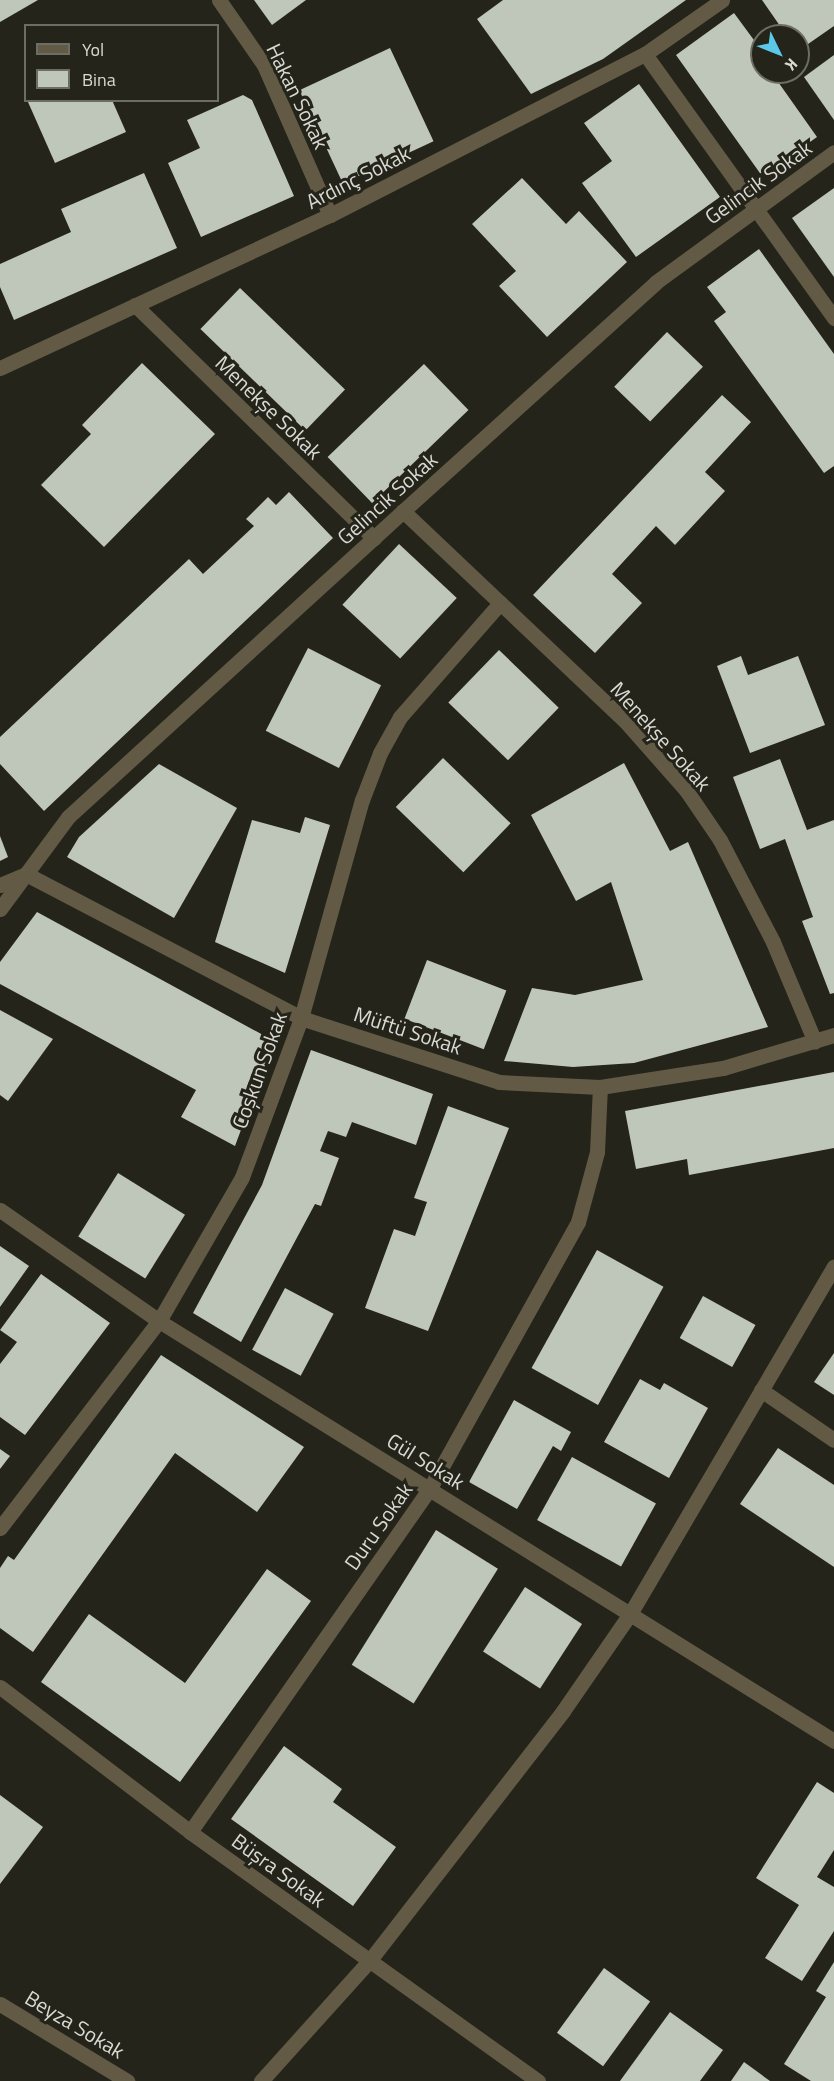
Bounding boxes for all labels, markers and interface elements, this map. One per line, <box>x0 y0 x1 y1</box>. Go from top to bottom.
legend <box>24 24 219 102</box>
north arrow <box>750 24 810 84</box>
text: Yol <box>82 36 104 63</box>
street label: Hakan Sokak <box>262 39 334 153</box>
text: K <box>780 53 804 77</box>
text: Bina <box>82 66 116 93</box>
street label: Gelincik Sokak <box>700 135 816 229</box>
street label: Ardınç Sokak <box>302 140 414 214</box>
street label: Menekşe Sokak <box>211 350 327 464</box>
street label: Gelincik Sokak <box>332 447 442 549</box>
street label: Menekşe Sokak <box>605 676 717 796</box>
street label: Müftü Sokak <box>351 1001 465 1059</box>
street label: Coşkun Sokak <box>226 1008 292 1132</box>
street label: Gül Sokak <box>383 1427 469 1495</box>
street label: Duru Sokak <box>339 1477 417 1575</box>
street label: Büşra Sokak <box>227 1828 331 1912</box>
street label: Beyza Sokak <box>21 1985 129 2063</box>

